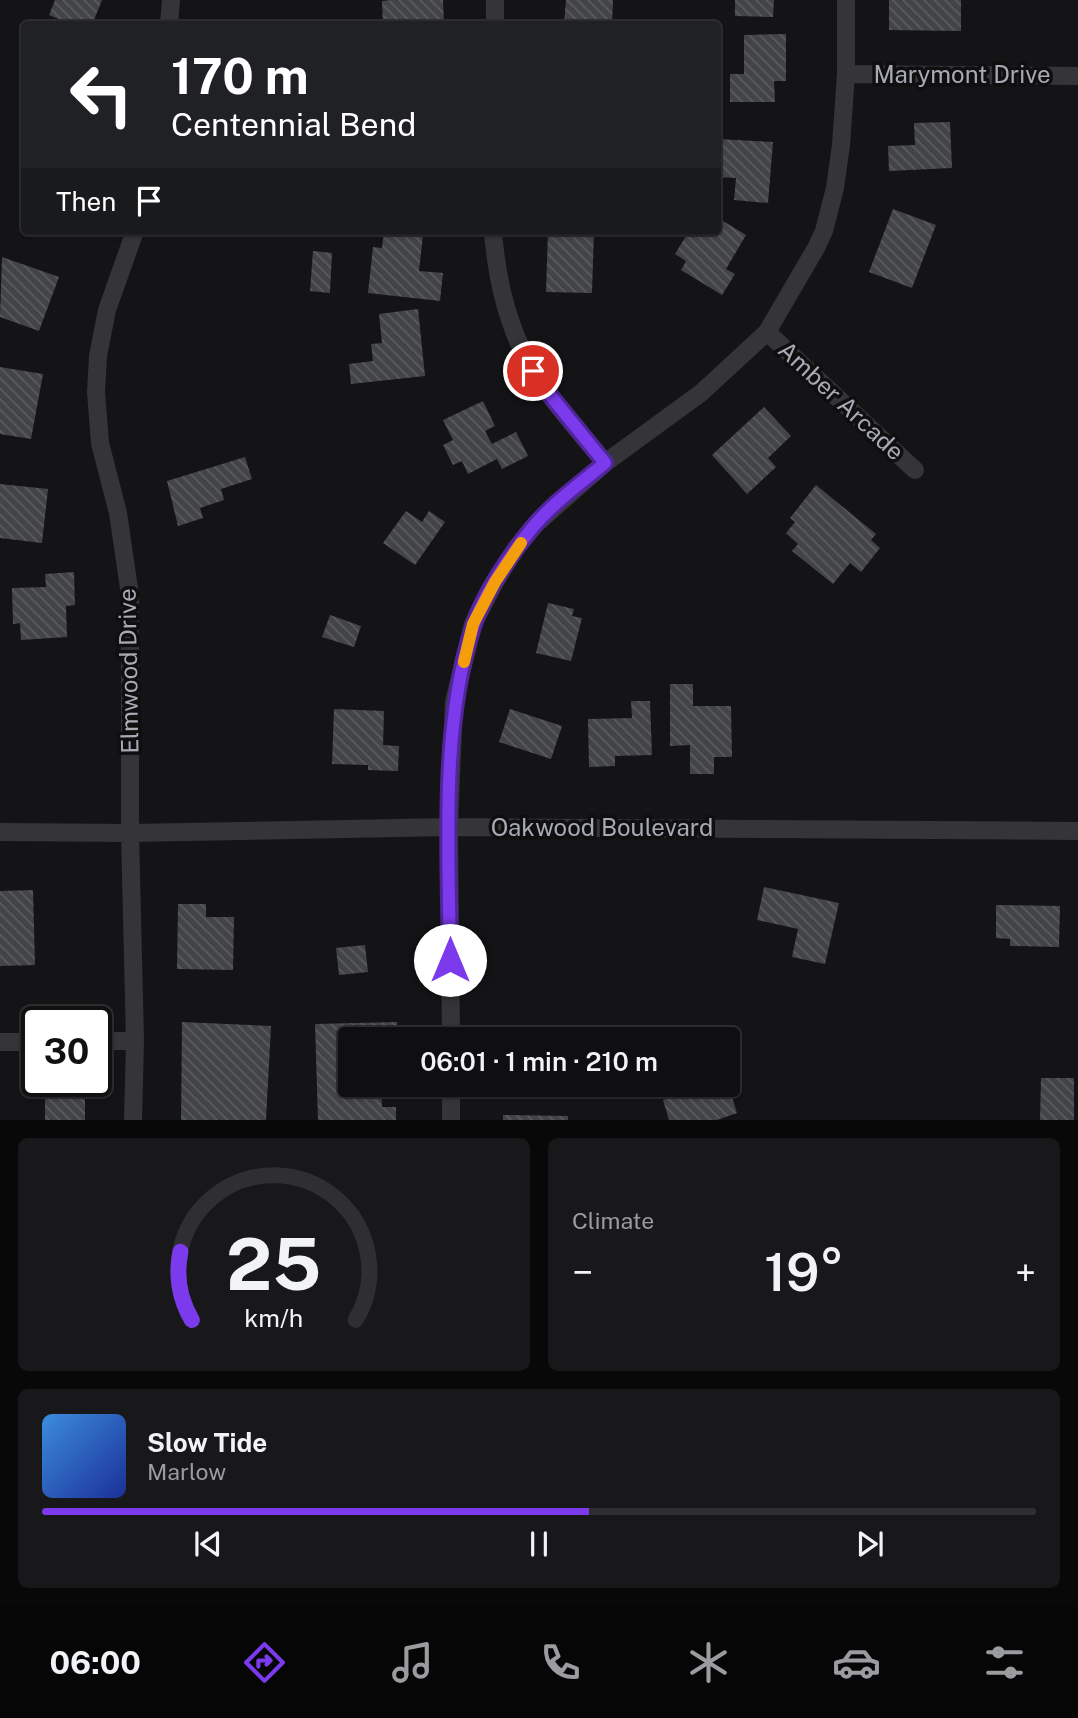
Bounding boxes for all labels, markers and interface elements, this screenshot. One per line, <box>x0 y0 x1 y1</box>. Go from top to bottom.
text: 170 m <box>171 47 309 105</box>
icon: left <box>56 49 147 140</box>
street label: Marymont Drive <box>873 60 1051 88</box>
text: Centennial Bend <box>171 106 416 143</box>
icon: arrive <box>130 182 168 220</box>
text: Then <box>56 186 116 217</box>
street label: Amber Arcade <box>773 335 910 465</box>
pin <box>503 341 563 401</box>
icon: arrive <box>514 352 552 390</box>
street label: Elmwood Drive <box>113 588 143 754</box>
street label: Oakwood Boulevard <box>491 813 713 841</box>
position arrow <box>413 923 487 997</box>
speed limit sign: 30 <box>21 1006 112 1097</box>
text: 06:01 · 1 min · 210 m <box>420 1046 658 1077</box>
text: Climate <box>572 1207 654 1234</box>
text: 25 <box>226 1222 322 1307</box>
text: 19° <box>764 1242 844 1303</box>
text: − <box>572 1250 593 1295</box>
text: + <box>1015 1250 1036 1295</box>
text: km/h <box>245 1303 303 1333</box>
text: Slow Tide <box>147 1427 267 1458</box>
text: Marlow <box>147 1458 226 1485</box>
icon: previous <box>189 1525 227 1563</box>
icon: pause <box>520 1525 558 1563</box>
icon: next <box>851 1525 889 1563</box>
icon: directions <box>240 1638 289 1687</box>
icon: music <box>388 1638 437 1687</box>
icon: phone <box>536 1638 585 1687</box>
icon: climate <box>684 1638 733 1687</box>
icon: car <box>832 1638 881 1687</box>
icon: filters <box>980 1638 1029 1687</box>
text: 06:00 <box>49 1644 141 1681</box>

